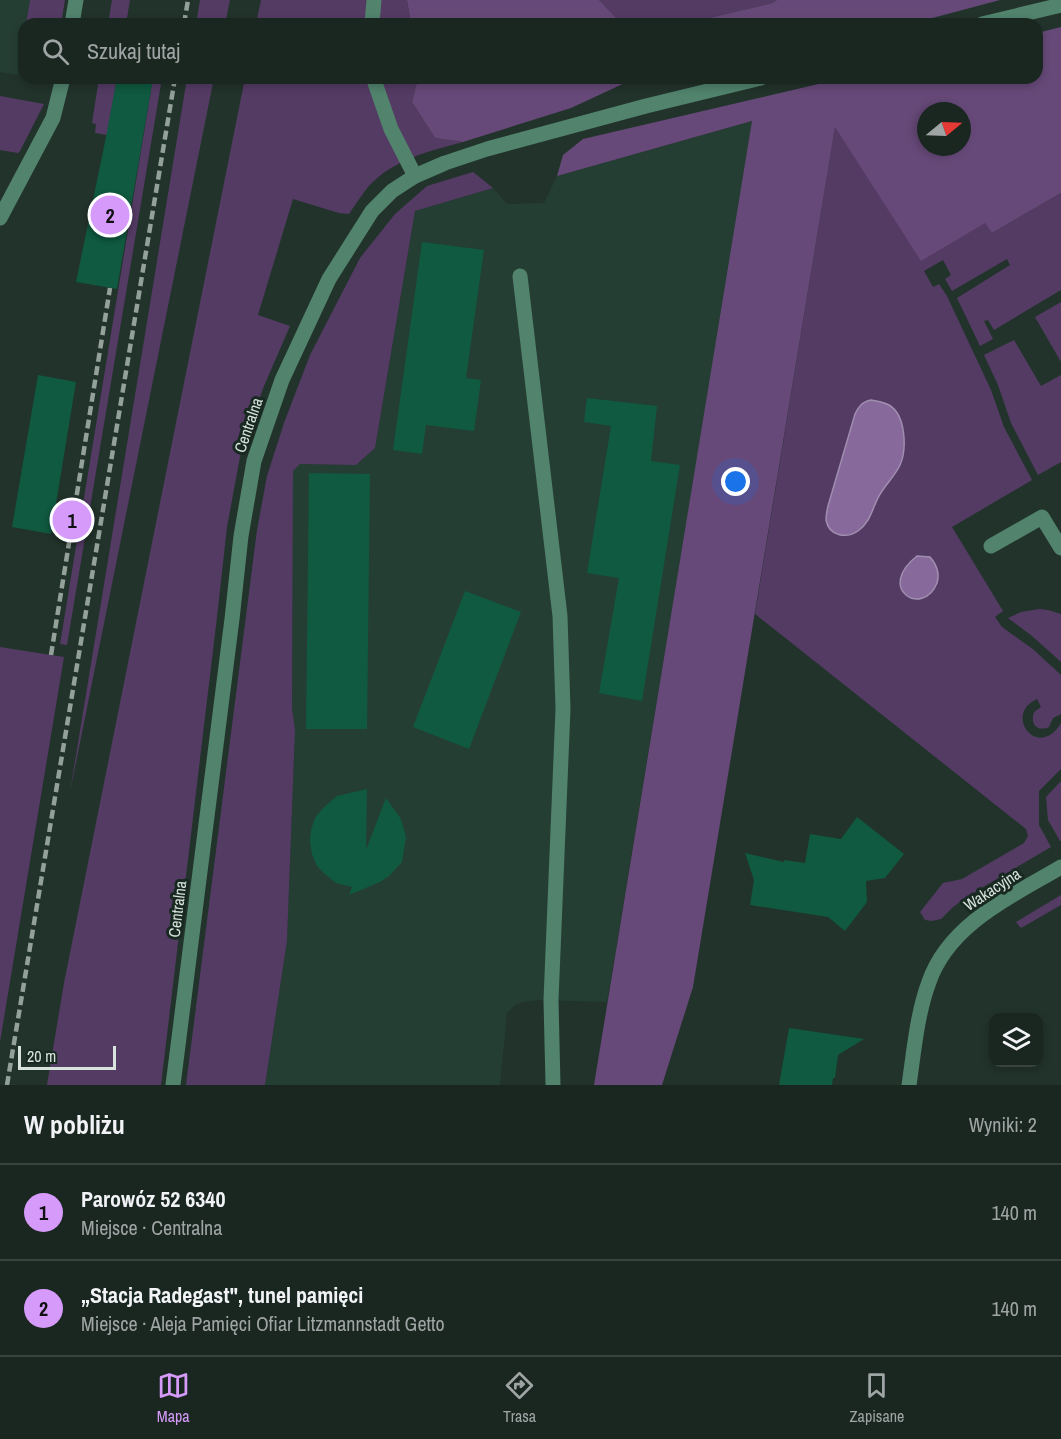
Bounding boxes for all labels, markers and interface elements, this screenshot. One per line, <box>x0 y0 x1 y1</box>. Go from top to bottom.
search box <box>18 18 1043 84</box>
icon: search <box>39 35 72 68</box>
text: Szukaj tutaj <box>87 36 180 66</box>
north arrow <box>917 102 971 156</box>
pin: 2 <box>90 192 130 238</box>
street label: Centralna <box>228 394 268 455</box>
your location <box>721 467 750 496</box>
pin: 1 <box>52 498 92 542</box>
street label: Wakacyjna <box>959 862 1025 916</box>
street label: Centralna <box>163 879 191 939</box>
map controls <box>989 1013 1043 1067</box>
button: layers <box>989 1013 1043 1067</box>
scale bar <box>18 1043 116 1070</box>
text: 20 m <box>27 1045 56 1067</box>
text: W pobliżu <box>24 1107 125 1142</box>
text: Wyniki: 2 <box>969 1111 1037 1138</box>
text: Parowóz 52 6340 <box>81 1184 225 1214</box>
text: 1 <box>39 1199 48 1226</box>
text: 140 m <box>991 1199 1037 1226</box>
text: Miejsce · Centralna <box>81 1214 222 1241</box>
text: „Stacja Radegast", tunel pamięci <box>81 1280 363 1310</box>
text: 2 <box>39 1295 48 1322</box>
text: 140 m <box>991 1295 1037 1322</box>
text: Miejsce · Aleja Pamięci Ofiar Litzmannstadt Getto <box>81 1310 445 1337</box>
tab: Mapa <box>157 1369 190 1427</box>
tab: Trasa <box>503 1369 536 1427</box>
tab: Zapisane <box>850 1369 904 1427</box>

